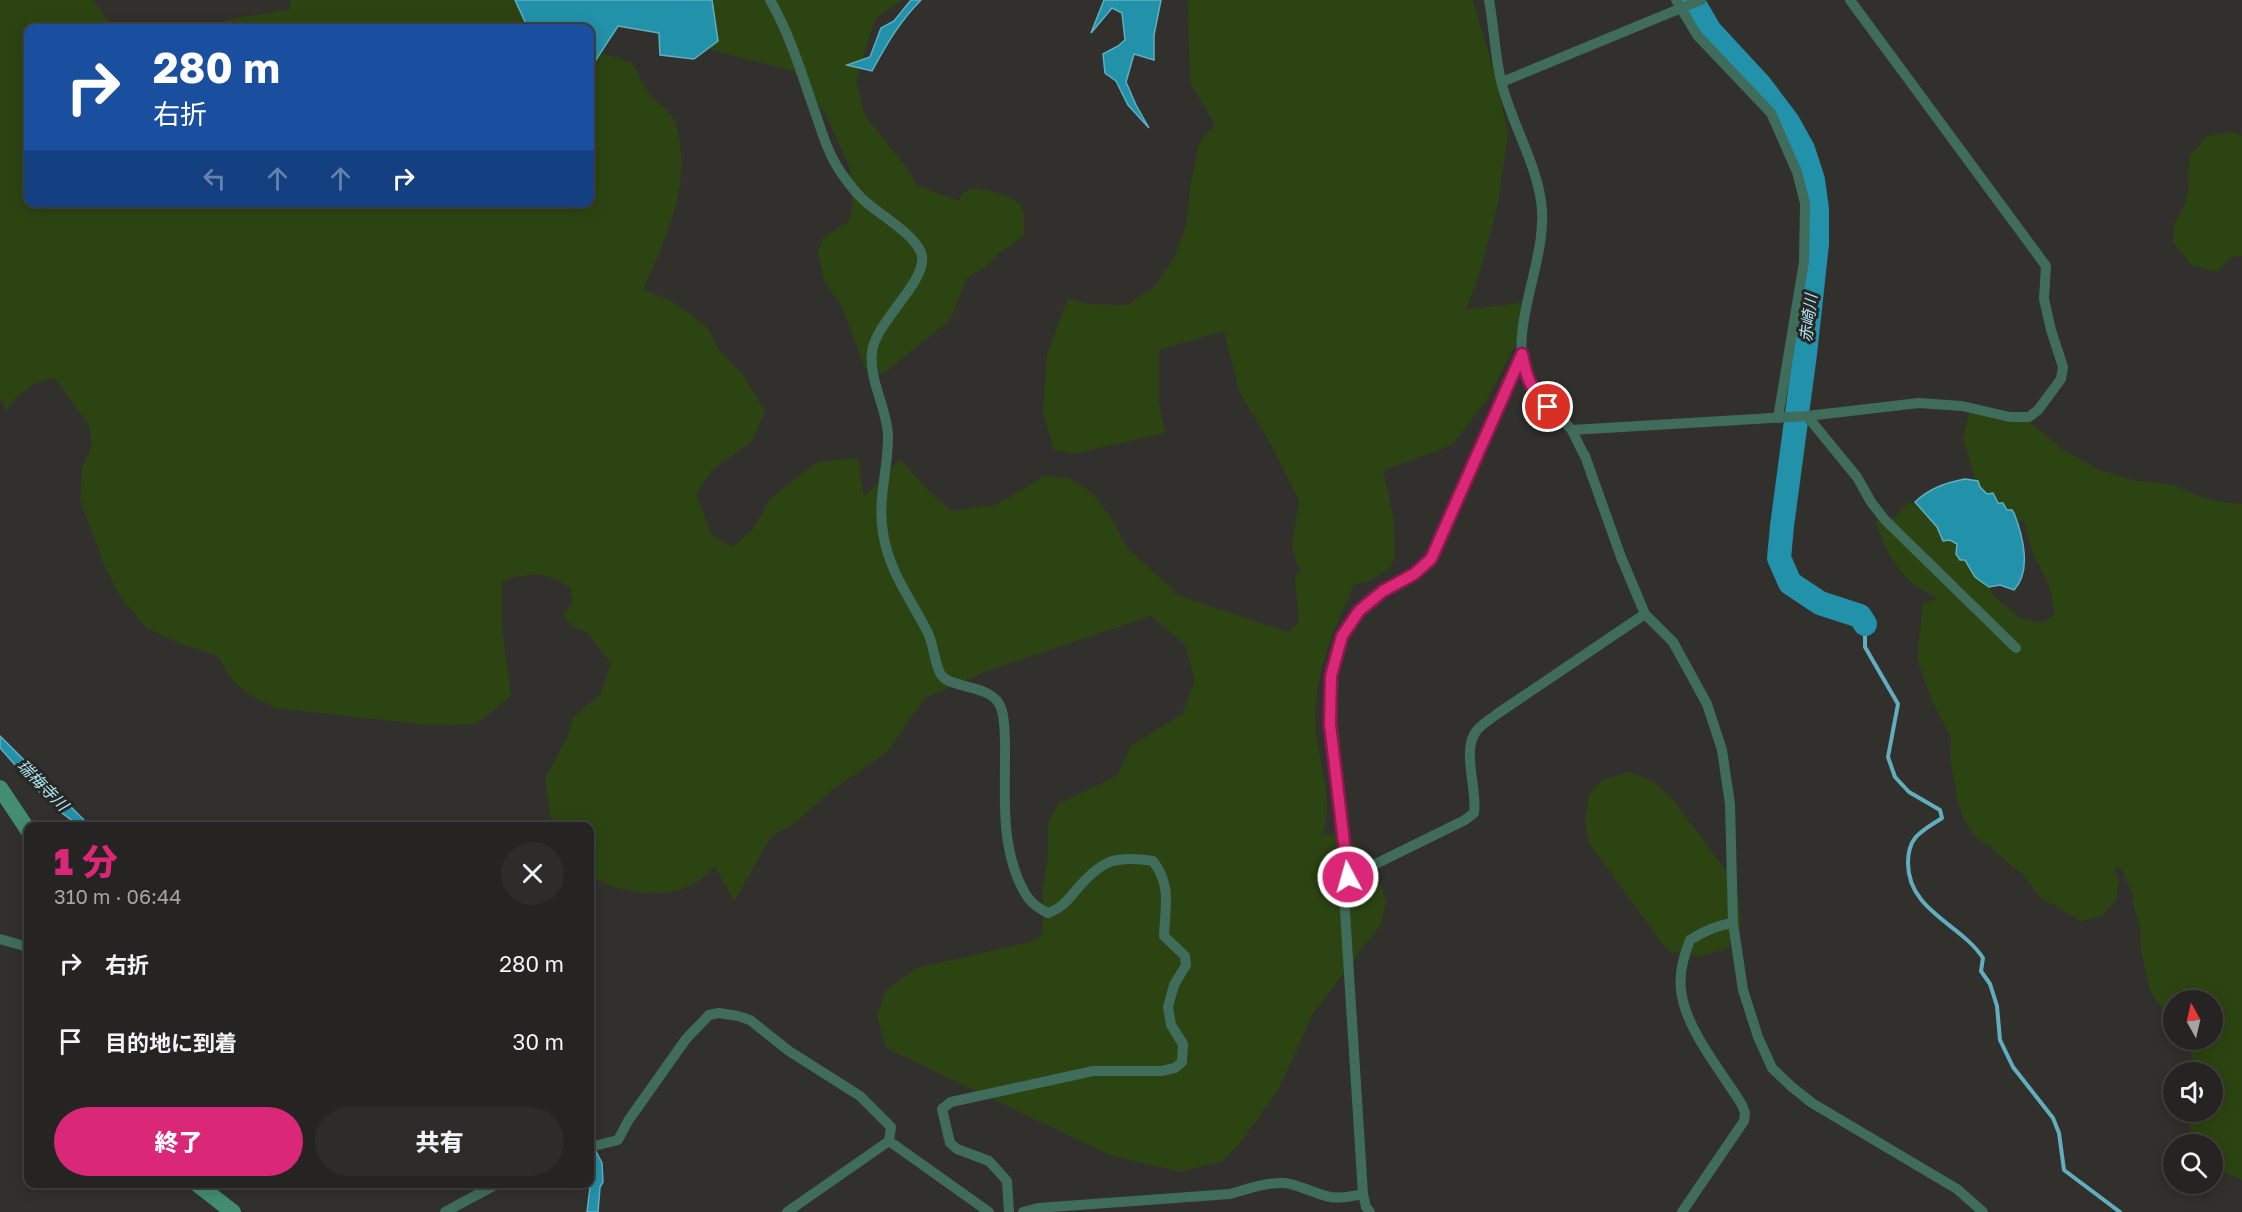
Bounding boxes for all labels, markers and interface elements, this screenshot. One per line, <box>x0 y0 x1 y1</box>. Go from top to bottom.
text: 280 m <box>153 42 280 92</box>
icon: right <box>54 48 132 126</box>
text: 右折 <box>153 98 207 130</box>
icon: left <box>198 162 231 195</box>
icon: ahead <box>261 162 294 195</box>
icon: ahead <box>324 162 357 195</box>
icon: right <box>387 162 420 195</box>
water label: 赤崎川 <box>1795 291 1821 343</box>
pin <box>1522 381 1573 432</box>
icon: arrive <box>1531 390 1564 423</box>
water label: 瑞梅寺川 <box>13 755 74 816</box>
text: 1 分 <box>54 840 118 883</box>
button: close <box>501 842 564 905</box>
position arrow <box>1316 845 1380 909</box>
text: 310 m · 06:44 <box>54 884 181 908</box>
icon: right <box>54 947 87 980</box>
text: 280 m <box>499 950 564 977</box>
text: 右折 <box>105 951 149 978</box>
north arrow <box>2163 990 2223 1050</box>
map controls <box>2163 990 2223 1194</box>
icon: arrive <box>54 1025 87 1058</box>
text: 30 m <box>513 1028 564 1055</box>
text: 目的地に到着 <box>105 1029 237 1056</box>
button: sound <box>2163 1062 2223 1122</box>
button: 終了 <box>54 1107 303 1176</box>
button: 共有 <box>315 1107 564 1176</box>
button: search <box>2163 1134 2223 1194</box>

